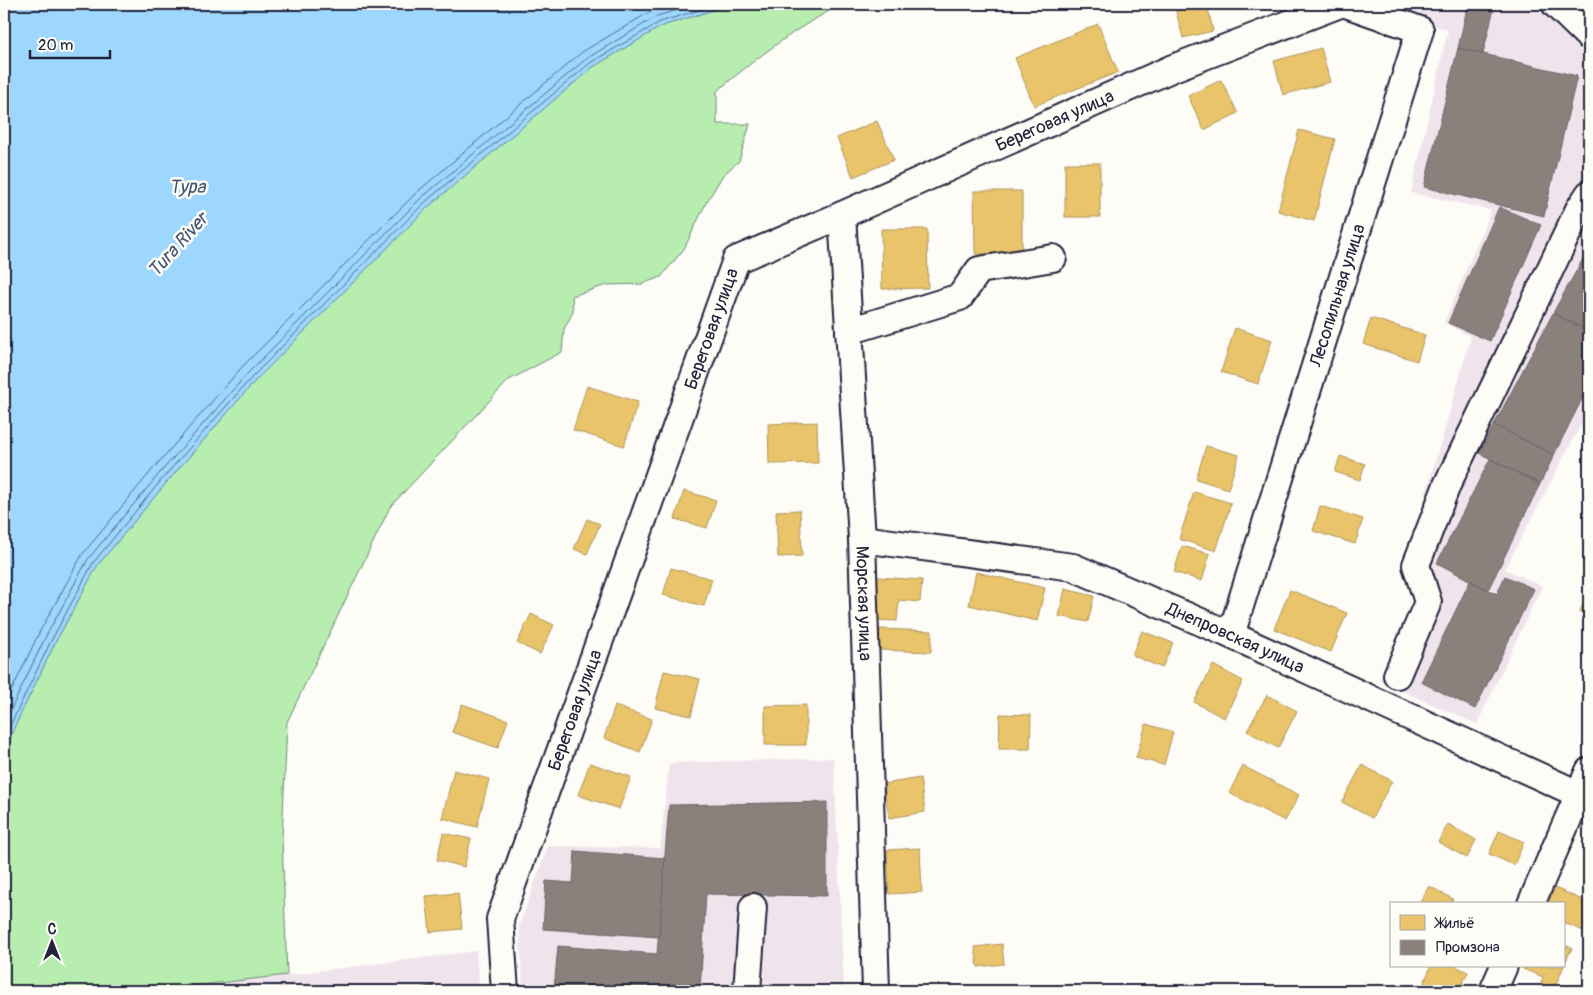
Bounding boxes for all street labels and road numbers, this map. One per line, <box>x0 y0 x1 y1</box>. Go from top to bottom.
street label: Береговая улица <box>992 84 1118 157</box>
street label: Лесопильная улица <box>1304 221 1370 370</box>
street label: Береговая улица <box>679 265 744 393</box>
street label: Морская улица <box>851 545 877 661</box>
street label: Днепровская улица <box>1162 597 1308 679</box>
street label: Береговая улица <box>542 646 607 774</box>

